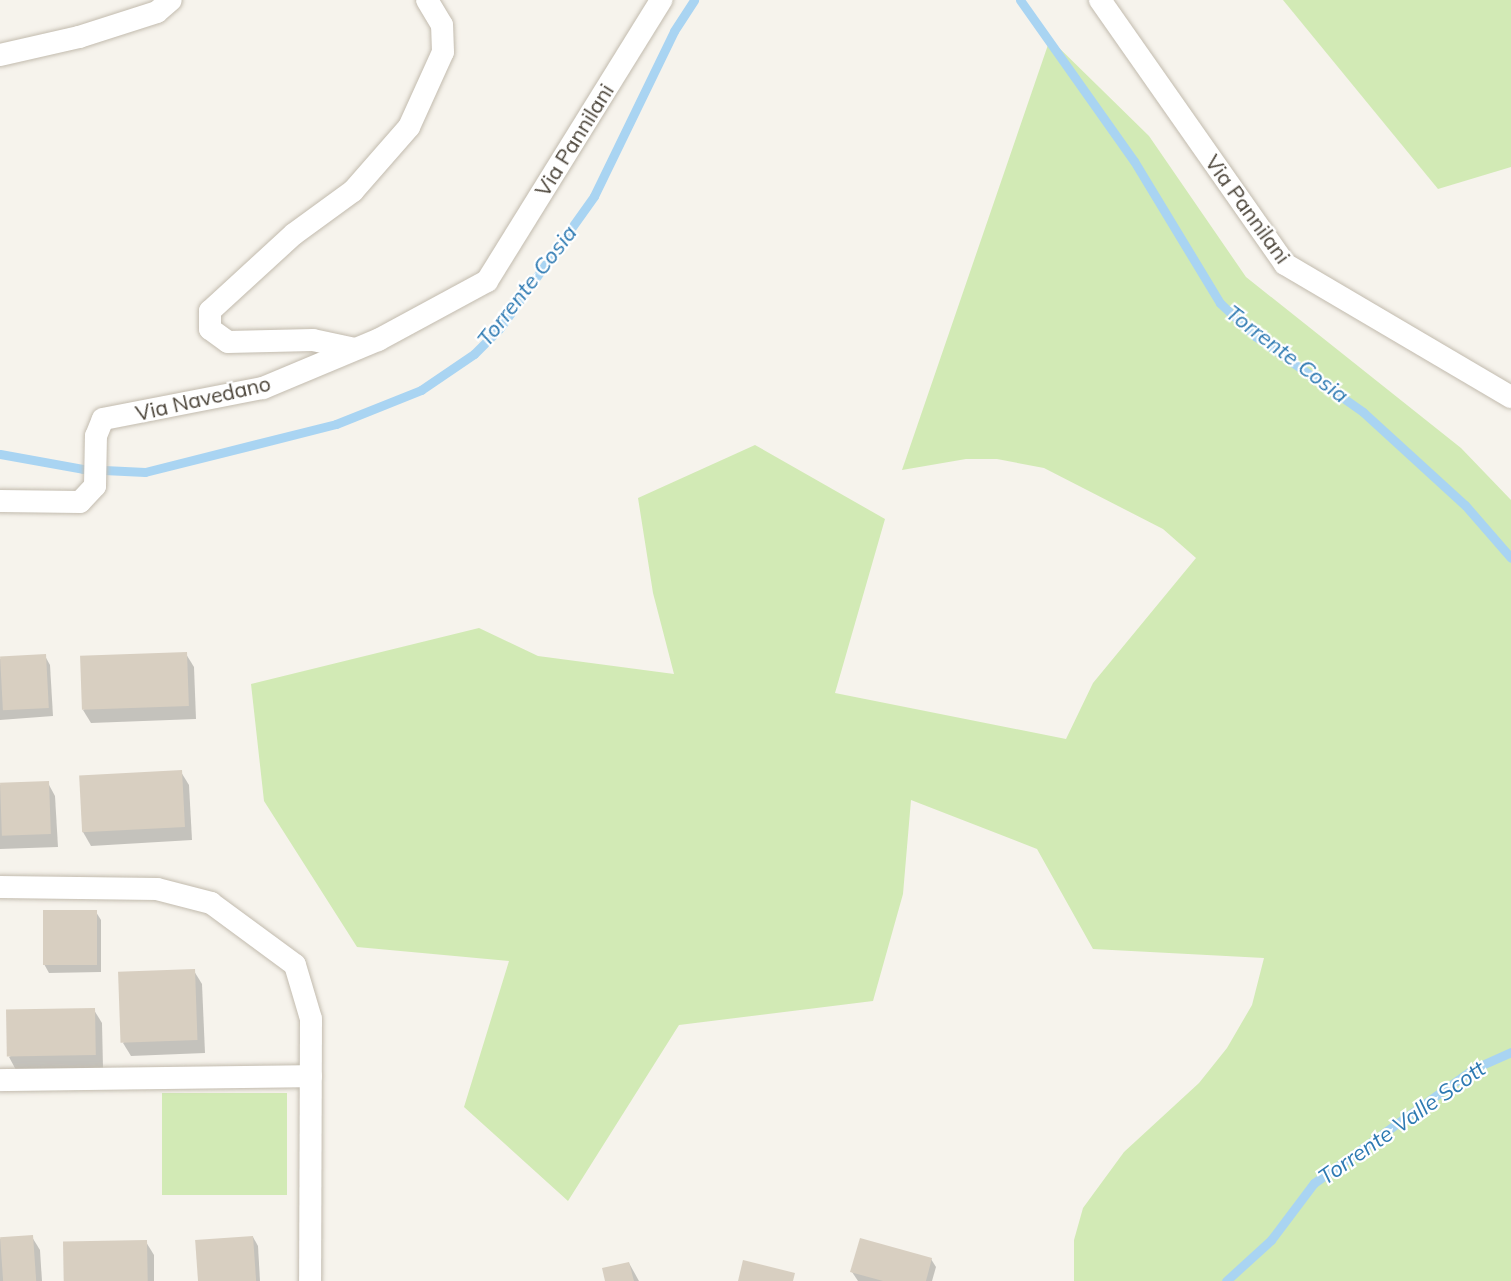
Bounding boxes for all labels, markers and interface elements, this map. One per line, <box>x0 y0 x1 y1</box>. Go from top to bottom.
street label: Via Pannilani <box>529 79 619 201</box>
street label: Via Pannilani <box>1200 150 1296 268</box>
water label: Torrente Cosia <box>472 220 582 352</box>
water label: Torrente Cosia <box>1221 299 1353 409</box>
street label: Via Navedano <box>133 370 273 426</box>
water label: Torrente Valle Scott <box>1314 1056 1490 1190</box>

